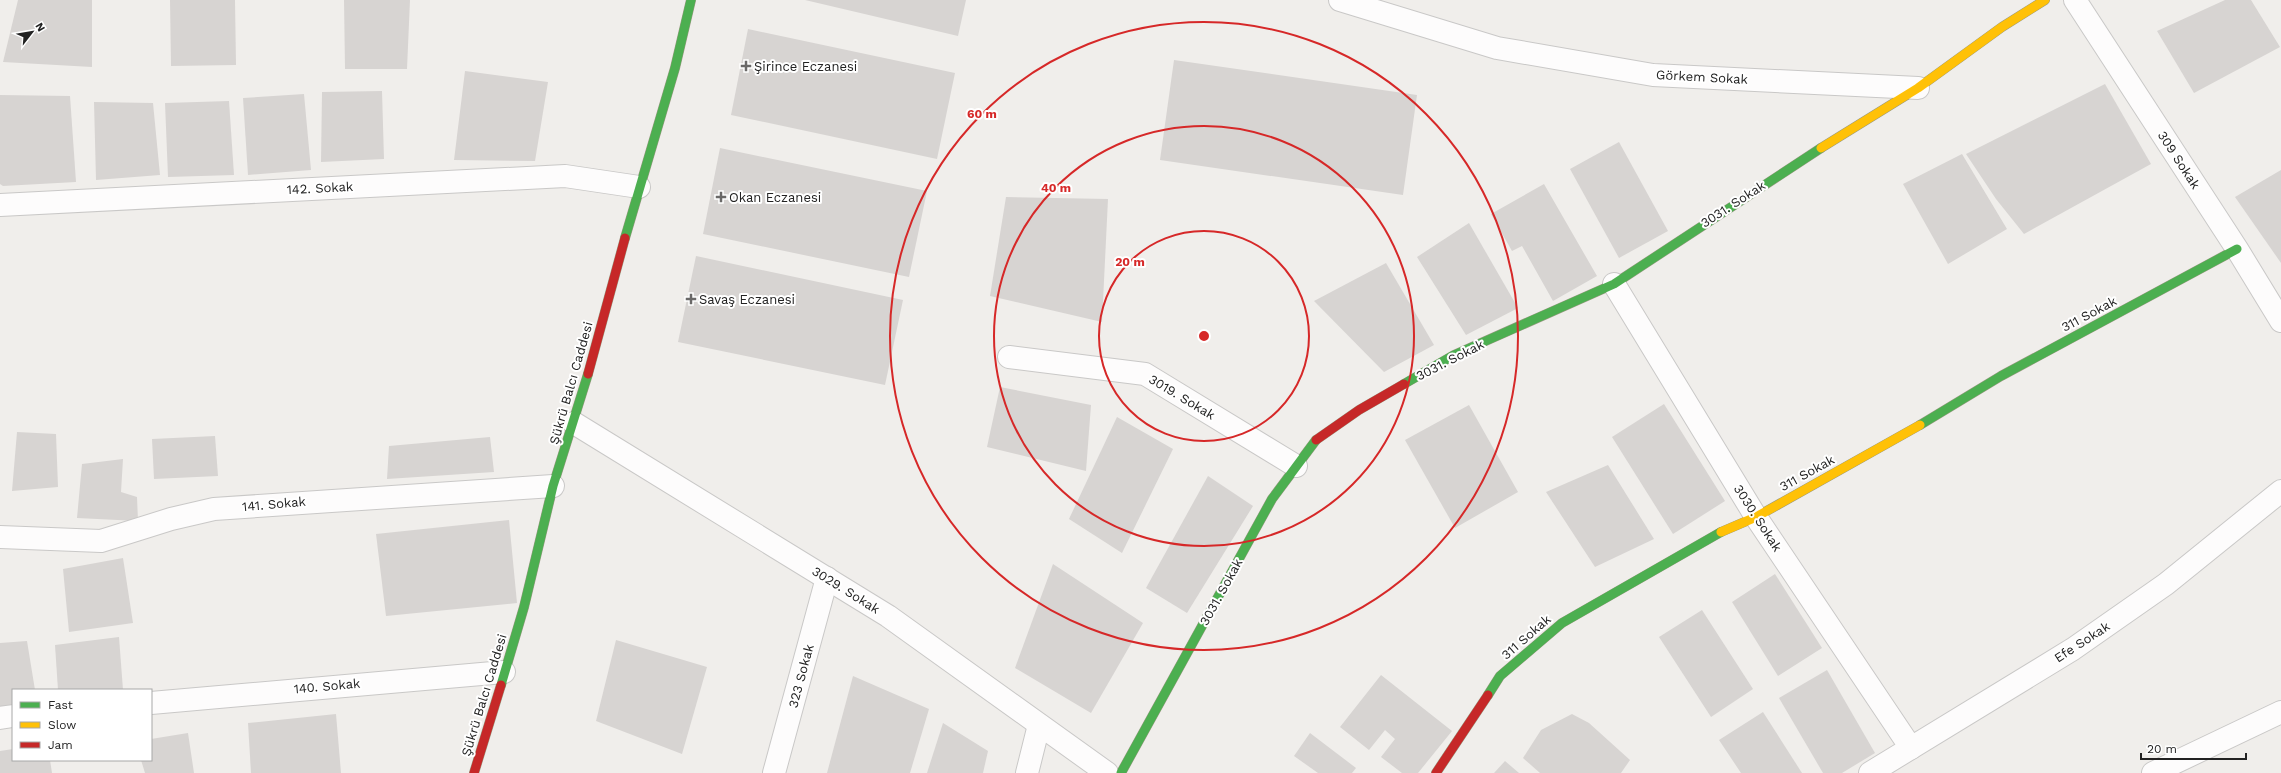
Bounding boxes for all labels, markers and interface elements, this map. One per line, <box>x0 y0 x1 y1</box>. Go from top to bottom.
north arrow <box>12 12 52 52</box>
text: N <box>32 20 48 34</box>
place label: Şirince Eczanesi <box>754 59 857 74</box>
marker: Şirince Eczanesi <box>741 61 751 71</box>
street label: Görkem Sokak <box>1656 67 1749 87</box>
text: 60 m <box>967 107 997 121</box>
street label: 309 Sokak <box>2155 128 2204 192</box>
street label: 3031. Sokak <box>1698 177 1769 230</box>
street label: 142. Sokak <box>286 179 354 197</box>
text: 40 m <box>1041 181 1071 195</box>
place label: Okan Eczanesi <box>729 190 821 205</box>
marker: Okan Eczanesi <box>716 192 726 202</box>
text: 20 m <box>1115 255 1145 269</box>
place label: Savaş Eczanesi <box>699 292 795 307</box>
street label: 311 Sokak <box>2059 293 2120 335</box>
marker: Savaş Eczanesi <box>686 294 696 304</box>
street label: Şükrü Balcı Caddesi <box>546 320 596 446</box>
centre of rings <box>1197 329 1211 343</box>
street label: 3031. Sokak <box>1414 336 1487 383</box>
street label: 3019. Sokak <box>1146 371 1218 423</box>
street label: 311 Sokak <box>1777 452 1838 494</box>
street label: 3030. Sokak <box>1731 482 1786 555</box>
street label: 141. Sokak <box>242 494 307 514</box>
street label: 3031. Sokak <box>1196 555 1246 628</box>
street label: 3029. Sokak <box>809 563 883 617</box>
street label: 311 Sokak <box>1498 611 1554 662</box>
street label: Efe Sokak <box>2051 618 2113 665</box>
street label: Şükrü Balcı Caddesi <box>458 632 510 758</box>
street label: 323 Sokak <box>785 642 817 709</box>
street label: 140. Sokak <box>293 676 362 696</box>
legend <box>12 689 152 761</box>
text: Fast <box>48 698 73 712</box>
text: Slow <box>48 718 76 732</box>
scale bar <box>2141 735 2246 761</box>
text: Jam <box>48 738 73 752</box>
text: 20 m <box>2147 742 2177 756</box>

